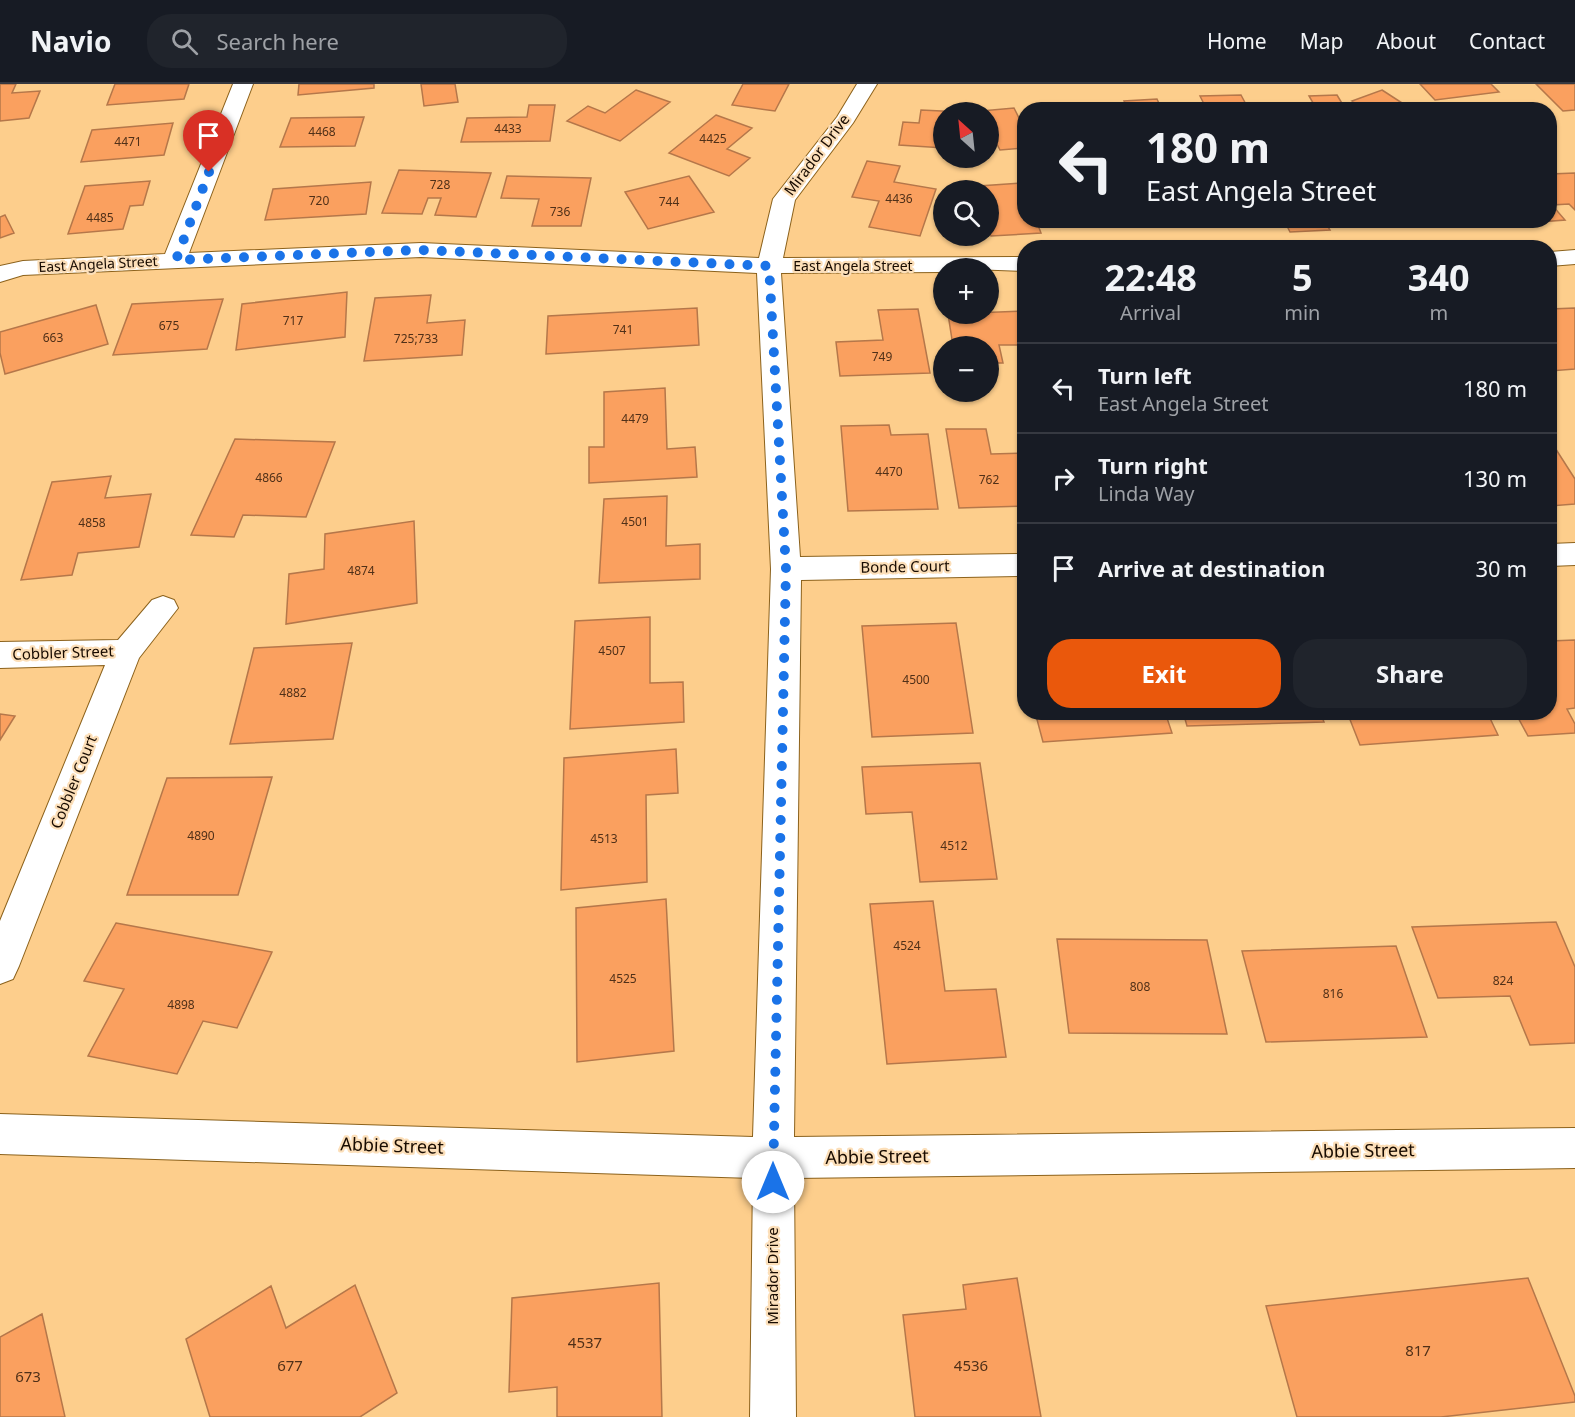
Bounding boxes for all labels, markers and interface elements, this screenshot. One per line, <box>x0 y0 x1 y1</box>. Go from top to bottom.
search box <box>147 14 567 68</box>
text: Navio <box>30 22 111 60</box>
icon: search <box>168 25 201 58</box>
text: Search here <box>216 26 339 56</box>
text: Home <box>1207 27 1267 55</box>
text: Map <box>1300 27 1343 55</box>
text: About <box>1376 27 1436 55</box>
text: Contact <box>1469 27 1545 55</box>
north arrow <box>933 102 999 168</box>
map controls <box>933 102 999 402</box>
pin <box>183 110 234 172</box>
street label: Mirador Drive <box>779 110 853 199</box>
text: 180 m <box>1146 118 1270 175</box>
icon: arrive <box>192 119 225 152</box>
house number: 4433 <box>494 120 522 137</box>
house number: 4468 <box>308 123 336 140</box>
icon: left <box>1047 126 1125 204</box>
house number: 4425 <box>699 130 727 147</box>
house number: 4471 <box>114 133 142 150</box>
text: East Angela Street <box>1146 172 1376 209</box>
house number: 728 <box>430 176 450 193</box>
button: search <box>933 180 999 246</box>
house number: 4436 <box>885 190 913 207</box>
house number: 720 <box>309 192 329 209</box>
house number: 744 <box>659 193 679 210</box>
house number: 736 <box>550 203 570 220</box>
house number: 4485 <box>86 209 114 226</box>
street label: East Angela Street <box>38 251 158 276</box>
text: 22:48 <box>1104 253 1197 302</box>
text: 5 <box>1292 253 1313 302</box>
text: 340 <box>1408 253 1470 302</box>
street label: East Angela Street <box>793 256 913 275</box>
button: + <box>933 258 999 324</box>
text: Arrival <box>1120 299 1181 326</box>
text: min <box>1284 299 1320 326</box>
text: m <box>1429 299 1448 326</box>
house number: 717 <box>283 312 303 329</box>
house number: 675 <box>159 317 179 334</box>
house number: 741 <box>613 321 633 338</box>
house number: 663 <box>43 329 63 346</box>
house number: 725;733 <box>394 330 438 347</box>
button: − <box>933 336 999 402</box>
house number: 749 <box>872 348 892 365</box>
text: Turn left <box>1098 360 1192 390</box>
icon: left <box>1047 372 1080 405</box>
text: 180 m <box>1463 373 1527 403</box>
text: East Angela Street <box>1098 390 1268 417</box>
house number: 4479 <box>621 410 649 427</box>
text: Turn right <box>1098 450 1208 480</box>
icon: right <box>1047 462 1080 495</box>
house number: 4470 <box>875 463 903 480</box>
text: 130 m <box>1463 463 1527 493</box>
house number: 4866 <box>255 469 283 486</box>
house number: 762 <box>979 471 999 488</box>
text: Linda Way <box>1098 480 1194 507</box>
house number: 4501 <box>621 513 649 530</box>
house number: 4858 <box>78 514 106 531</box>
icon: arrive <box>1047 552 1080 585</box>
text: Arrive at destination <box>1098 553 1325 583</box>
text: 30 m <box>1476 553 1527 583</box>
street label: Bonde Court <box>860 555 950 577</box>
house number: 4874 <box>347 562 375 579</box>
button: Exit <box>1047 639 1281 708</box>
button: Share <box>1293 639 1527 708</box>
street label: Cobbler Street <box>12 640 115 664</box>
house number: 4507 <box>598 642 626 659</box>
house number: 4500 <box>902 671 930 688</box>
house number: 4882 <box>279 684 307 701</box>
street label: Cobbler Court <box>45 732 101 831</box>
house number: 4890 <box>187 827 215 844</box>
house number: 4513 <box>590 830 618 847</box>
house number: 4512 <box>940 837 968 854</box>
house number: 4524 <box>893 937 921 954</box>
house number: 4525 <box>609 970 637 987</box>
house number: 824 <box>1493 972 1513 989</box>
house number: 808 <box>1130 978 1150 995</box>
house number: 816 <box>1323 985 1343 1002</box>
house number: 4898 <box>167 996 195 1013</box>
street label: Abbie Street <box>340 1131 445 1159</box>
street label: Abbie Street <box>1311 1137 1415 1163</box>
street label: Abbie Street <box>825 1143 929 1169</box>
position arrow <box>741 1150 805 1214</box>
street label: Mirador Drive <box>762 1227 782 1325</box>
house number: 4537 <box>568 1332 602 1352</box>
house number: 817 <box>1405 1340 1431 1360</box>
house number: 677 <box>277 1355 303 1375</box>
house number: 4536 <box>954 1355 988 1375</box>
house number: 673 <box>15 1366 41 1386</box>

